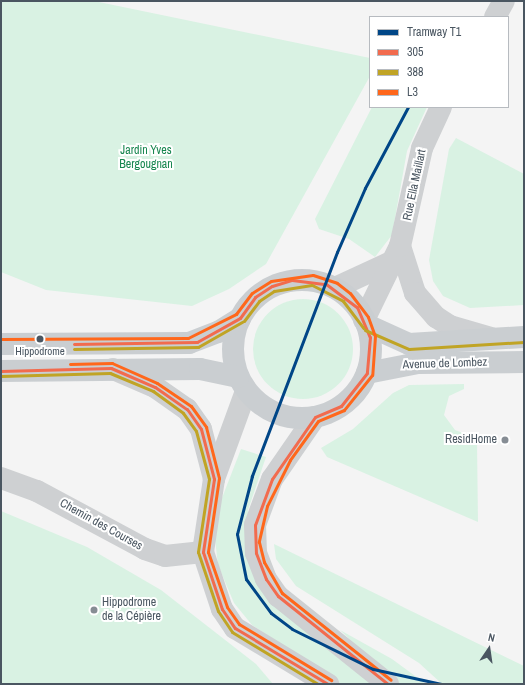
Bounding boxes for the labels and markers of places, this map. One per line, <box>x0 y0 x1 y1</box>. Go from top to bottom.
marker: Hippodrome <box>35 334 45 344</box>
place label: Hippodrome <box>15 344 65 358</box>
place label: ResidHome <box>445 433 497 447</box>
marker: ResidHome <box>500 435 510 445</box>
place label: Hippodrome de la Cépière <box>102 596 161 624</box>
marker: Hippodrome de la Cépière <box>89 605 99 615</box>

